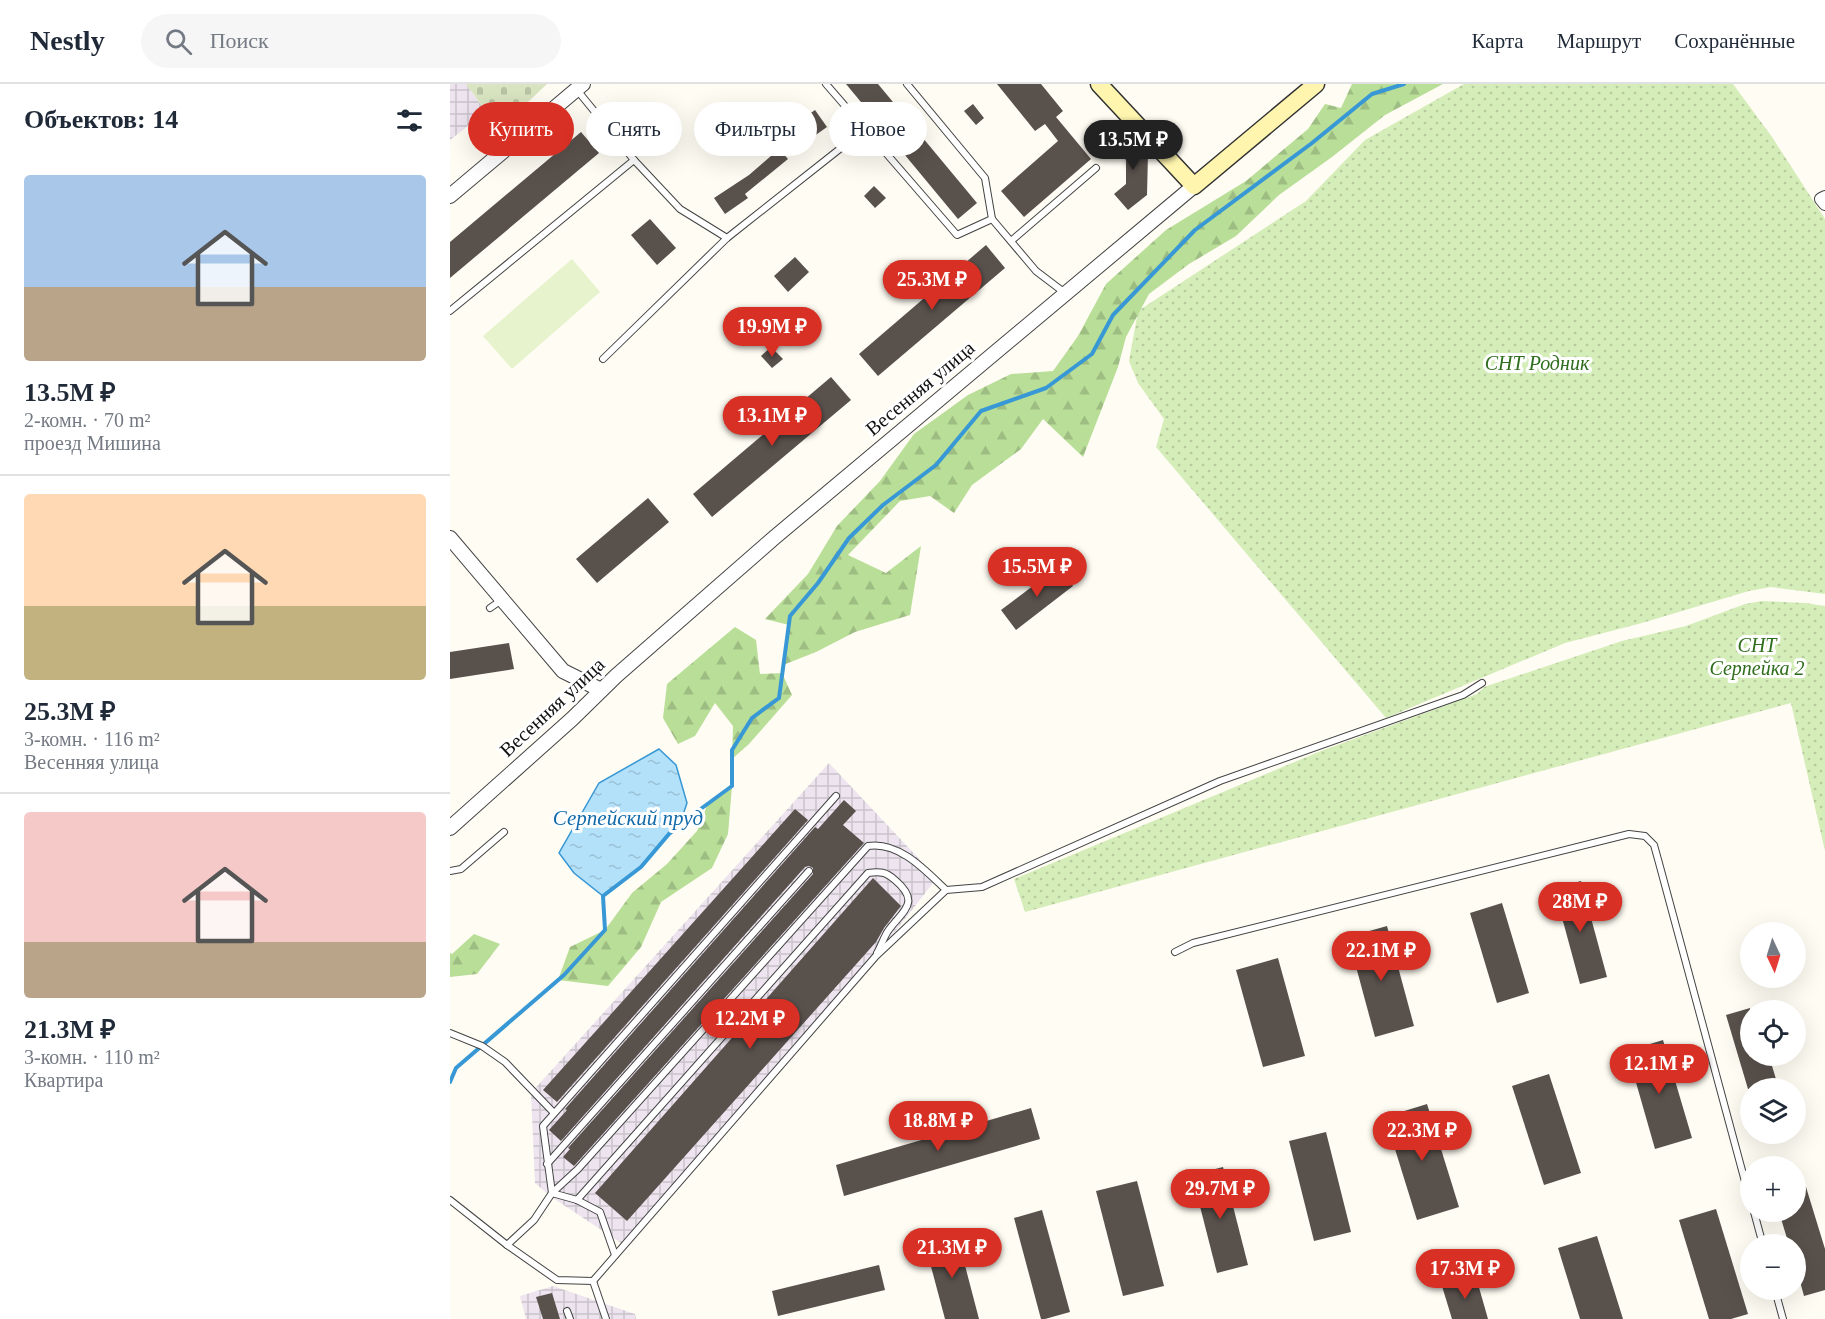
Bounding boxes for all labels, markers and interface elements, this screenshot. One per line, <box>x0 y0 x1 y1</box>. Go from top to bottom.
search box <box>141 14 561 68</box>
text: Nestly <box>30 25 105 56</box>
icon: search <box>162 25 195 58</box>
text: Поиск <box>210 28 269 53</box>
text: Карта <box>1472 29 1524 53</box>
text: Маршрут <box>1557 29 1641 53</box>
text: Сохранённые <box>1674 29 1795 53</box>
chip: Купить <box>468 102 574 156</box>
chip: Снять <box>586 102 682 156</box>
chip: Фильтры <box>694 102 817 156</box>
chip: Новое <box>829 102 927 156</box>
icon: filters <box>393 104 426 137</box>
text: Объектов: 14 <box>24 105 178 134</box>
pin: 13.5M ₽ <box>1078 120 1188 171</box>
text: 13.5M ₽ <box>1098 128 1168 150</box>
icon: home <box>171 214 279 322</box>
pin: 25.3M ₽ <box>877 260 987 311</box>
text: 25.3M ₽ <box>897 268 967 290</box>
pin: 19.9M ₽ <box>717 307 827 358</box>
text: 19.9M ₽ <box>737 315 807 337</box>
street label: Весенняя улица <box>861 336 979 441</box>
park label: СНТ Родник <box>1485 352 1590 374</box>
text: 13.5M ₽ <box>24 378 116 407</box>
pin: 13.1M ₽ <box>717 396 827 447</box>
text: 13.1M ₽ <box>737 404 807 426</box>
text: 2-комн. · 70 m² <box>24 409 151 431</box>
text: проезд Мишина <box>24 432 161 454</box>
icon: home <box>171 533 279 641</box>
pin: 15.5M ₽ <box>982 547 1092 598</box>
text: 15.5M ₽ <box>1002 555 1072 577</box>
park label: СНТ Серпейка 2 <box>1709 634 1805 680</box>
street label: Весенняя улица <box>495 653 610 762</box>
text: 25.3M ₽ <box>24 697 116 726</box>
text: 3-комн. · 116 m² <box>24 728 160 750</box>
text: Весенняя улица <box>24 751 159 773</box>
water label: Серпейский пруд <box>553 806 703 830</box>
icon: home <box>171 851 279 959</box>
pin: 28M ₽ <box>1538 882 1622 933</box>
text: 28M ₽ <box>1552 890 1608 912</box>
north arrow <box>1740 922 1806 988</box>
map controls <box>1740 922 1806 1300</box>
pin: 22.1M ₽ <box>1326 931 1436 982</box>
text: 22.1M ₽ <box>1346 939 1416 961</box>
pin: 12.2M ₽ <box>695 999 805 1050</box>
button: locate <box>1740 1000 1806 1066</box>
text: 12.2M ₽ <box>715 1007 785 1029</box>
text: 21.3M ₽ <box>24 1015 116 1044</box>
pin: 12.1M ₽ <box>1604 1044 1714 1095</box>
text: 3-комн. · 110 m² <box>24 1046 160 1068</box>
text: 12.1M ₽ <box>1624 1052 1694 1074</box>
text: Квартира <box>24 1069 103 1091</box>
button: layers <box>1740 1078 1806 1144</box>
pin: 18.8M ₽ <box>883 1101 993 1152</box>
text: 18.8M ₽ <box>903 1109 973 1131</box>
pin: 22.3M ₽ <box>1367 1111 1477 1162</box>
text: 22.3M ₽ <box>1387 1119 1457 1141</box>
button: + <box>1740 1156 1806 1222</box>
pin: 29.7M ₽ <box>1165 1169 1275 1220</box>
text: 29.7M ₽ <box>1185 1177 1255 1199</box>
pin: 21.3M ₽ <box>897 1228 1007 1279</box>
button: − <box>1740 1234 1806 1300</box>
text: 21.3M ₽ <box>917 1236 987 1258</box>
pin: 17.3M ₽ <box>1410 1249 1520 1300</box>
text: 17.3M ₽ <box>1430 1257 1500 1279</box>

